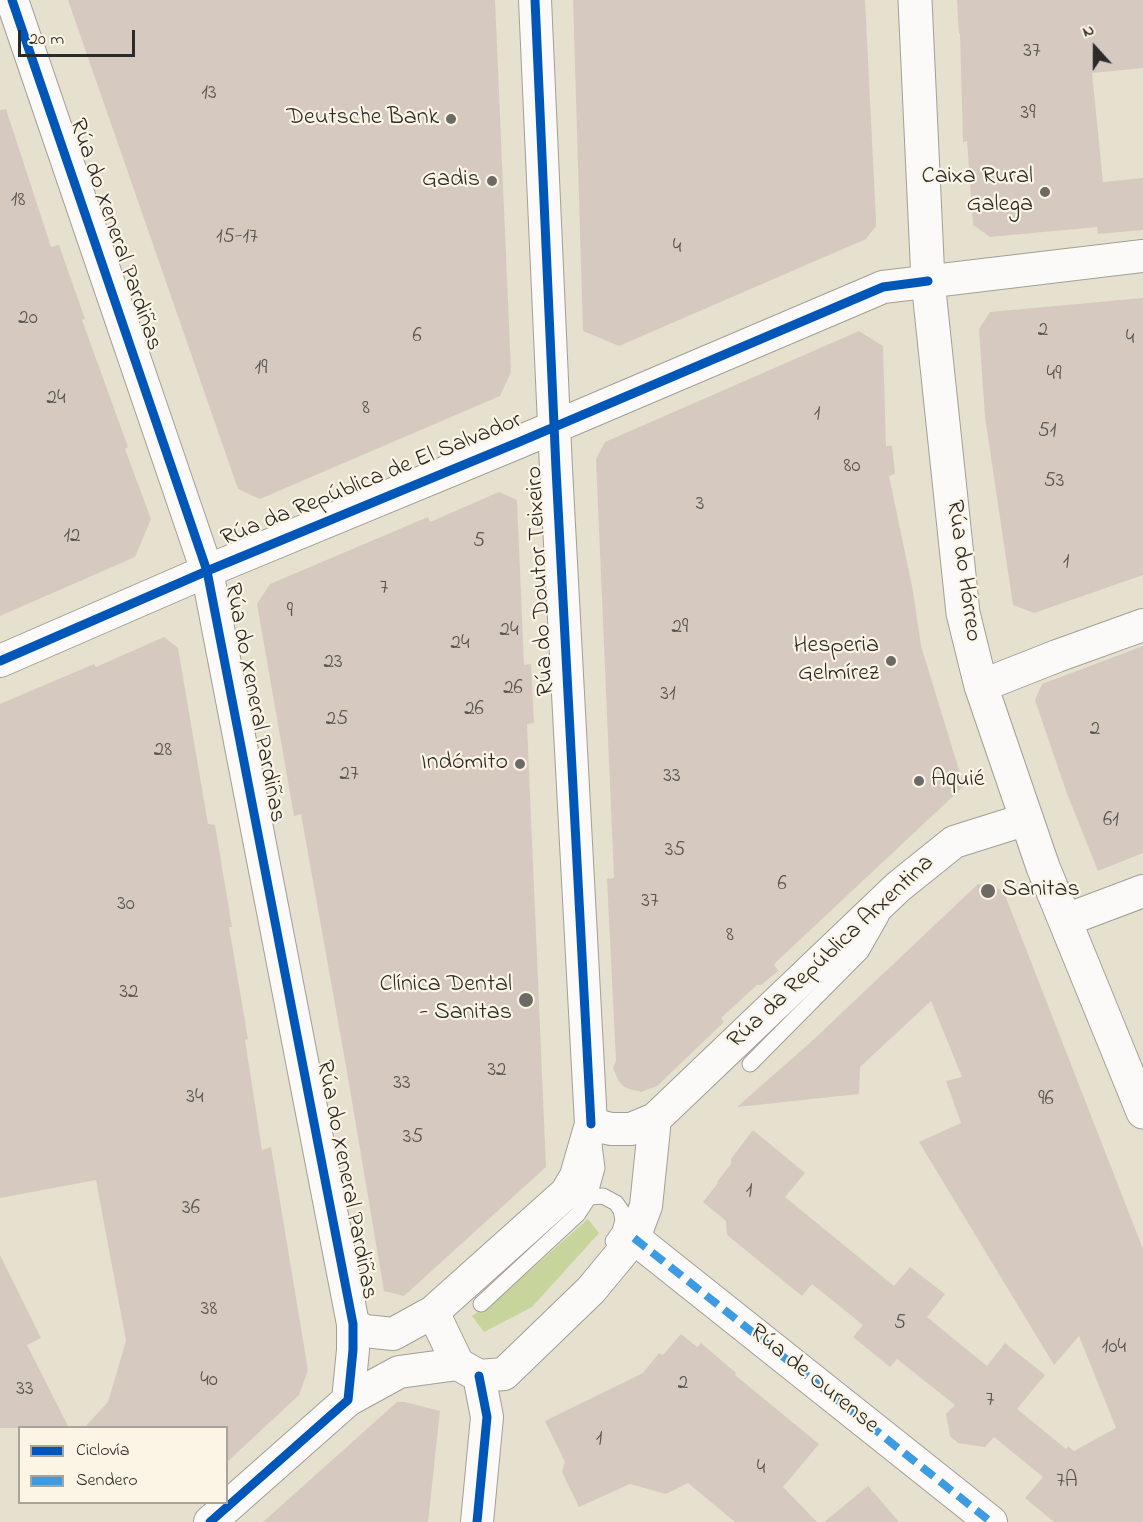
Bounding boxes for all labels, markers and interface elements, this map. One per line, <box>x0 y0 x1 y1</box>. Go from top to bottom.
scale bar <box>21 18 138 56</box>
north arrow <box>1065 18 1125 78</box>
text: N <box>1079 18 1098 44</box>
text: 20 m <box>29 27 64 53</box>
house number: 37 <box>1023 40 1041 66</box>
house number: 13 <box>201 82 217 108</box>
house number: 39 <box>1021 102 1035 128</box>
place label: Deutsche Bank <box>286 105 439 133</box>
marker: Deutsche Bank <box>444 112 458 126</box>
street label: Rúa do Xeneral Pardiñas <box>61 115 167 355</box>
place label: Caixa Rural Galega <box>921 164 1033 220</box>
place label: Gadis <box>422 167 480 195</box>
marker: Gadis <box>485 174 499 188</box>
marker: Caixa Rural Galega <box>1038 185 1052 199</box>
house number: 18 <box>11 189 25 215</box>
house number: 15-17 <box>216 226 258 252</box>
house number: 4 <box>673 236 681 262</box>
house number: 20 <box>18 307 38 333</box>
house number: 2 <box>1038 319 1048 345</box>
house number: 6 <box>412 325 422 351</box>
house number: 4 <box>1126 327 1134 353</box>
house number: 19 <box>255 357 267 383</box>
house number: 49 <box>1047 363 1061 389</box>
house number: 24 <box>46 387 66 413</box>
house number: 8 <box>362 397 370 423</box>
house number: 1 <box>814 403 820 429</box>
street label: Rúa da República de El Salvador <box>217 407 527 555</box>
house number: 51 <box>1038 420 1056 446</box>
house number: 80 <box>844 455 860 481</box>
street label: Rúa do Doutor Teixeiro <box>522 465 562 697</box>
house number: 53 <box>1044 470 1064 496</box>
house number: 3 <box>696 493 704 519</box>
street label: Rúa do Hórreo <box>938 498 986 644</box>
house number: 12 <box>63 525 81 551</box>
house number: 5 <box>473 530 485 556</box>
house number: 1 <box>1063 551 1069 577</box>
house number: 7 <box>380 577 388 603</box>
street label: Rúa do Xeneral Pardiñas <box>216 581 290 825</box>
house number: 9 <box>287 600 293 626</box>
house number: 29 <box>672 616 688 642</box>
house number: 24 <box>499 619 519 645</box>
house number: 24 <box>450 632 470 658</box>
place label: Hesperia Gelmírez <box>794 633 879 689</box>
house number: 23 <box>323 651 343 677</box>
marker: Hesperia Gelmírez <box>884 654 898 668</box>
house number: 26 <box>503 677 523 703</box>
house number: 31 <box>660 683 676 709</box>
house number: 26 <box>464 698 484 724</box>
house number: 25 <box>326 708 348 734</box>
house number: 2 <box>1090 718 1100 744</box>
house number: 28 <box>154 739 172 765</box>
place label: Indómito <box>421 750 508 778</box>
marker: Indómito <box>513 757 527 771</box>
house number: 27 <box>339 763 359 789</box>
house number: 33 <box>663 765 681 791</box>
place label: Aquié <box>931 767 984 795</box>
marker: Aquié <box>912 774 926 788</box>
house number: 61 <box>1103 809 1119 835</box>
house number: 35 <box>665 839 685 865</box>
street label: Rúa da República Arxentina <box>723 850 941 1056</box>
house number: 6 <box>777 873 787 899</box>
place label: Sanitas <box>1002 877 1080 905</box>
marker: Sanitas <box>979 882 997 900</box>
house number: 37 <box>641 890 659 916</box>
house number: 30 <box>117 893 135 919</box>
house number: 8 <box>726 924 734 950</box>
place label: Clínica Dental - Sanitas <box>379 972 512 1028</box>
house number: 32 <box>119 981 139 1007</box>
marker: Clínica Dental - Sanitas <box>517 991 535 1009</box>
street label: Rúa do Xeneral Pardiñas <box>308 1058 382 1302</box>
house number: 32 <box>487 1059 507 1085</box>
house number: 33 <box>393 1072 411 1098</box>
house number: 34 <box>186 1086 204 1112</box>
house number: 96 <box>1038 1088 1054 1114</box>
house number: 35 <box>403 1126 423 1152</box>
house number: 1 <box>746 1180 752 1206</box>
house number: 36 <box>182 1197 200 1223</box>
house number: 38 <box>201 1298 217 1324</box>
house number: 5 <box>894 1312 906 1338</box>
street label: Rúa de Ourense <box>742 1319 884 1441</box>
house number: 104 <box>1102 1336 1126 1362</box>
house number: 40 <box>200 1369 218 1395</box>
house number: 2 <box>678 1372 688 1398</box>
house number: 33 <box>16 1378 34 1404</box>
house number: 7 <box>986 1389 994 1415</box>
legend <box>18 1426 228 1504</box>
house number: 1 <box>596 1428 602 1454</box>
text: Ciclovía <box>76 1438 129 1464</box>
house number: 4 <box>757 1457 765 1483</box>
text: Sendero <box>76 1468 138 1494</box>
house number: 7A <box>1056 1470 1078 1496</box>

